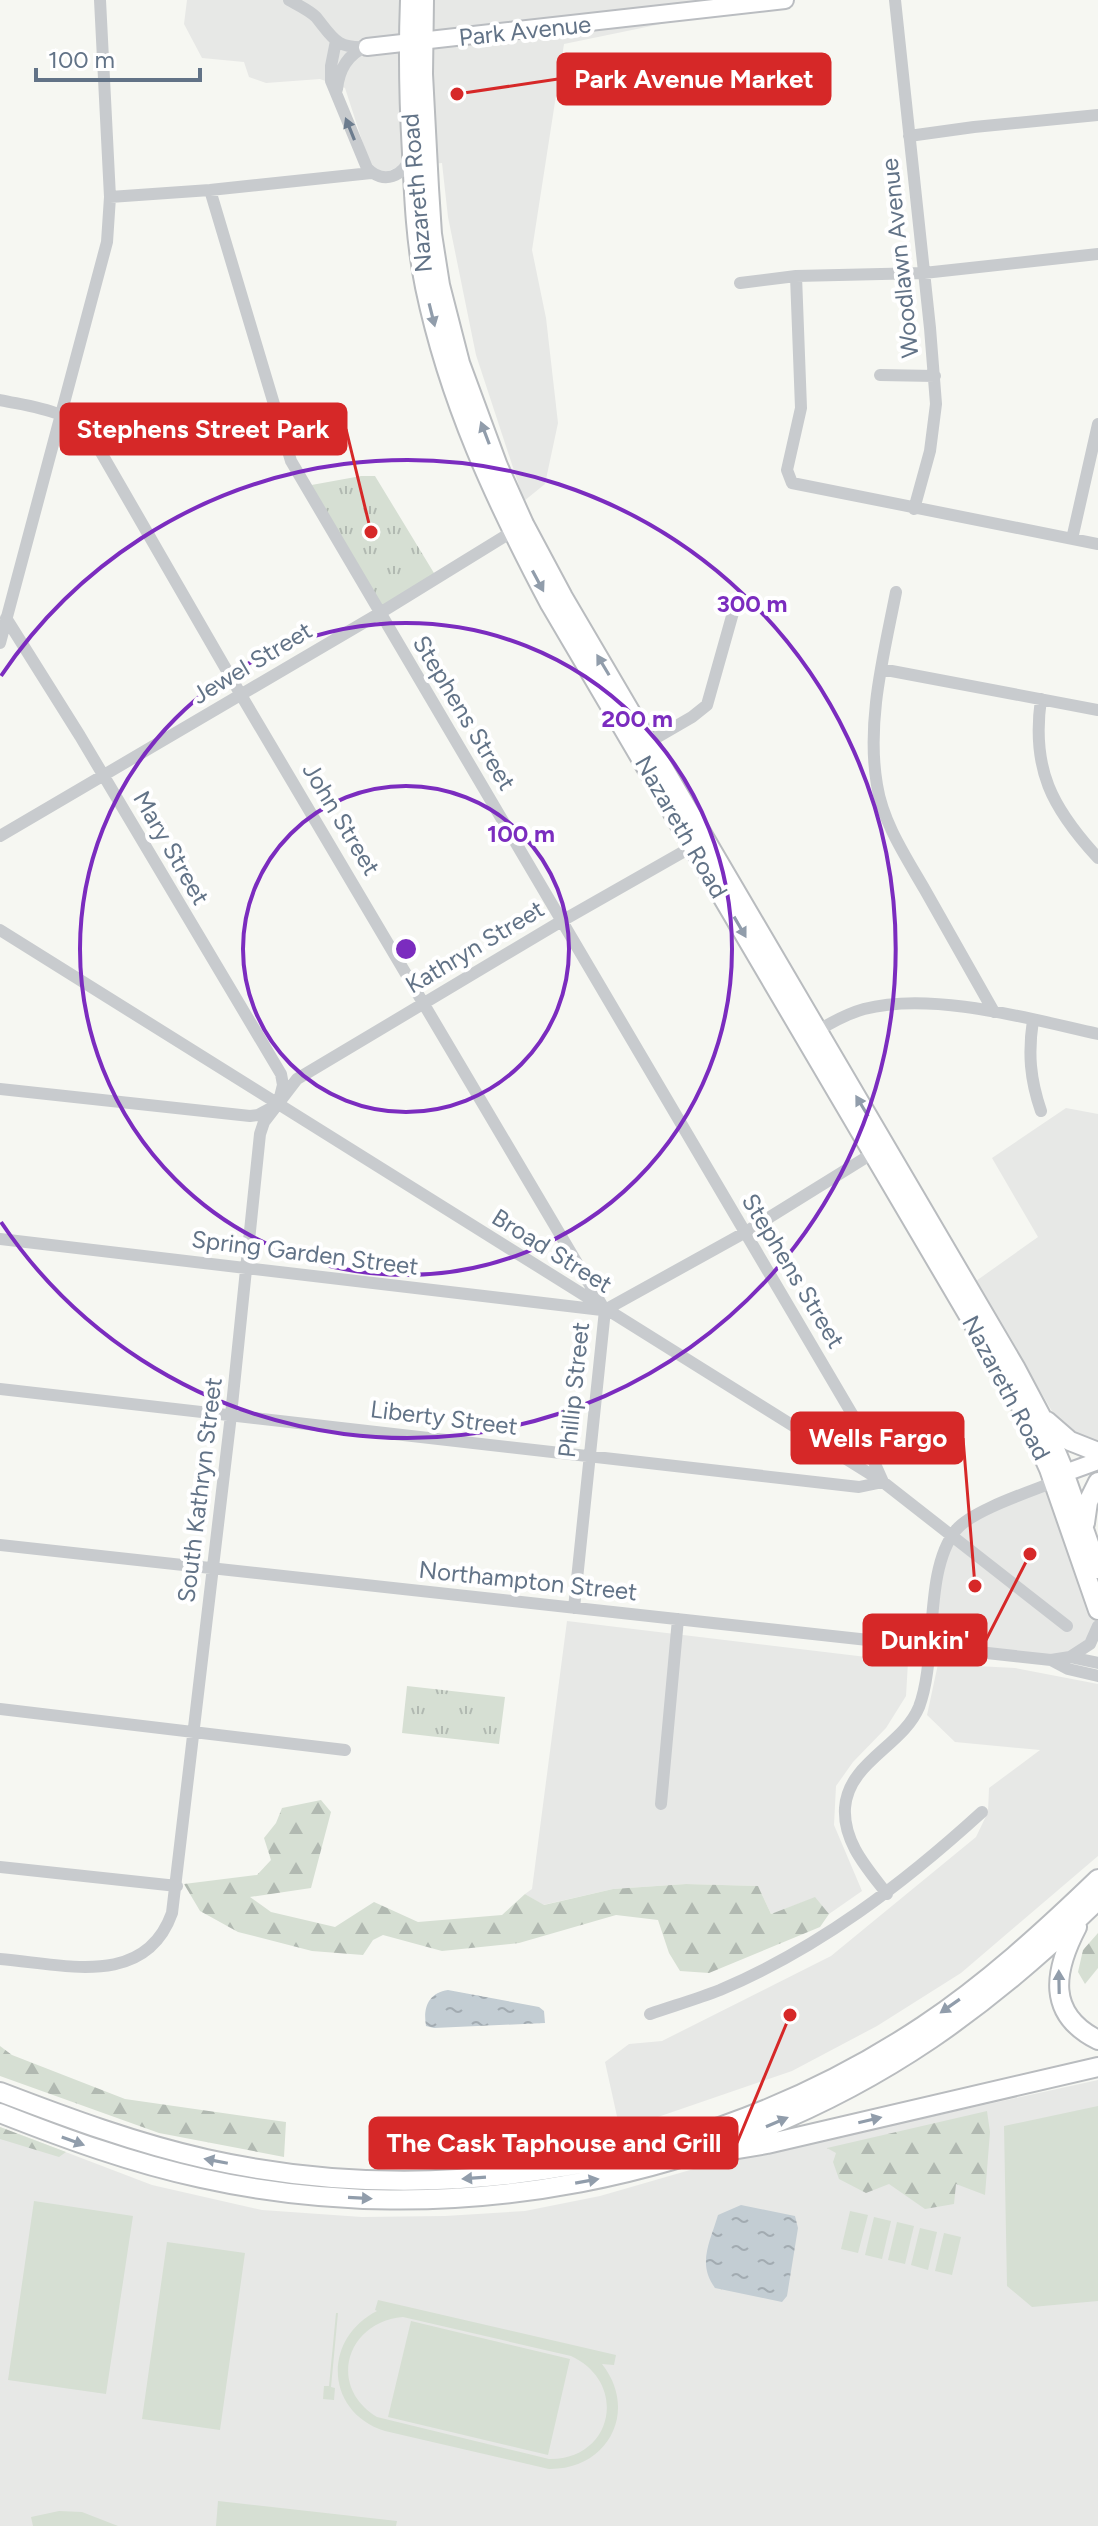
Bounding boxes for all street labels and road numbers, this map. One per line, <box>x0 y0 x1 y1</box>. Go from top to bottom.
street label: Park Avenue <box>457 9 592 52</box>
street label: Nazareth Road <box>395 112 438 274</box>
street label: Woodlawn Avenue <box>875 157 924 359</box>
street label: Jewel Street <box>186 615 317 710</box>
street label: Stephens Street <box>407 630 522 795</box>
street label: Nazareth Road <box>629 750 734 903</box>
street label: John Street <box>296 757 386 880</box>
street label: Mary Street <box>127 786 216 910</box>
street label: Kathryn Street <box>400 894 549 999</box>
street label: Stephens Street <box>736 1188 851 1353</box>
street label: Broad Street <box>487 1202 618 1299</box>
street label: Spring Garden Street <box>190 1224 420 1281</box>
street label: Nazareth Road <box>956 1310 1057 1465</box>
street label: Phillip Street <box>552 1321 595 1459</box>
street label: South Kathryn Street <box>171 1376 228 1604</box>
street label: Liberty Street <box>369 1394 519 1441</box>
street label: Northampton Street <box>417 1555 639 1606</box>

